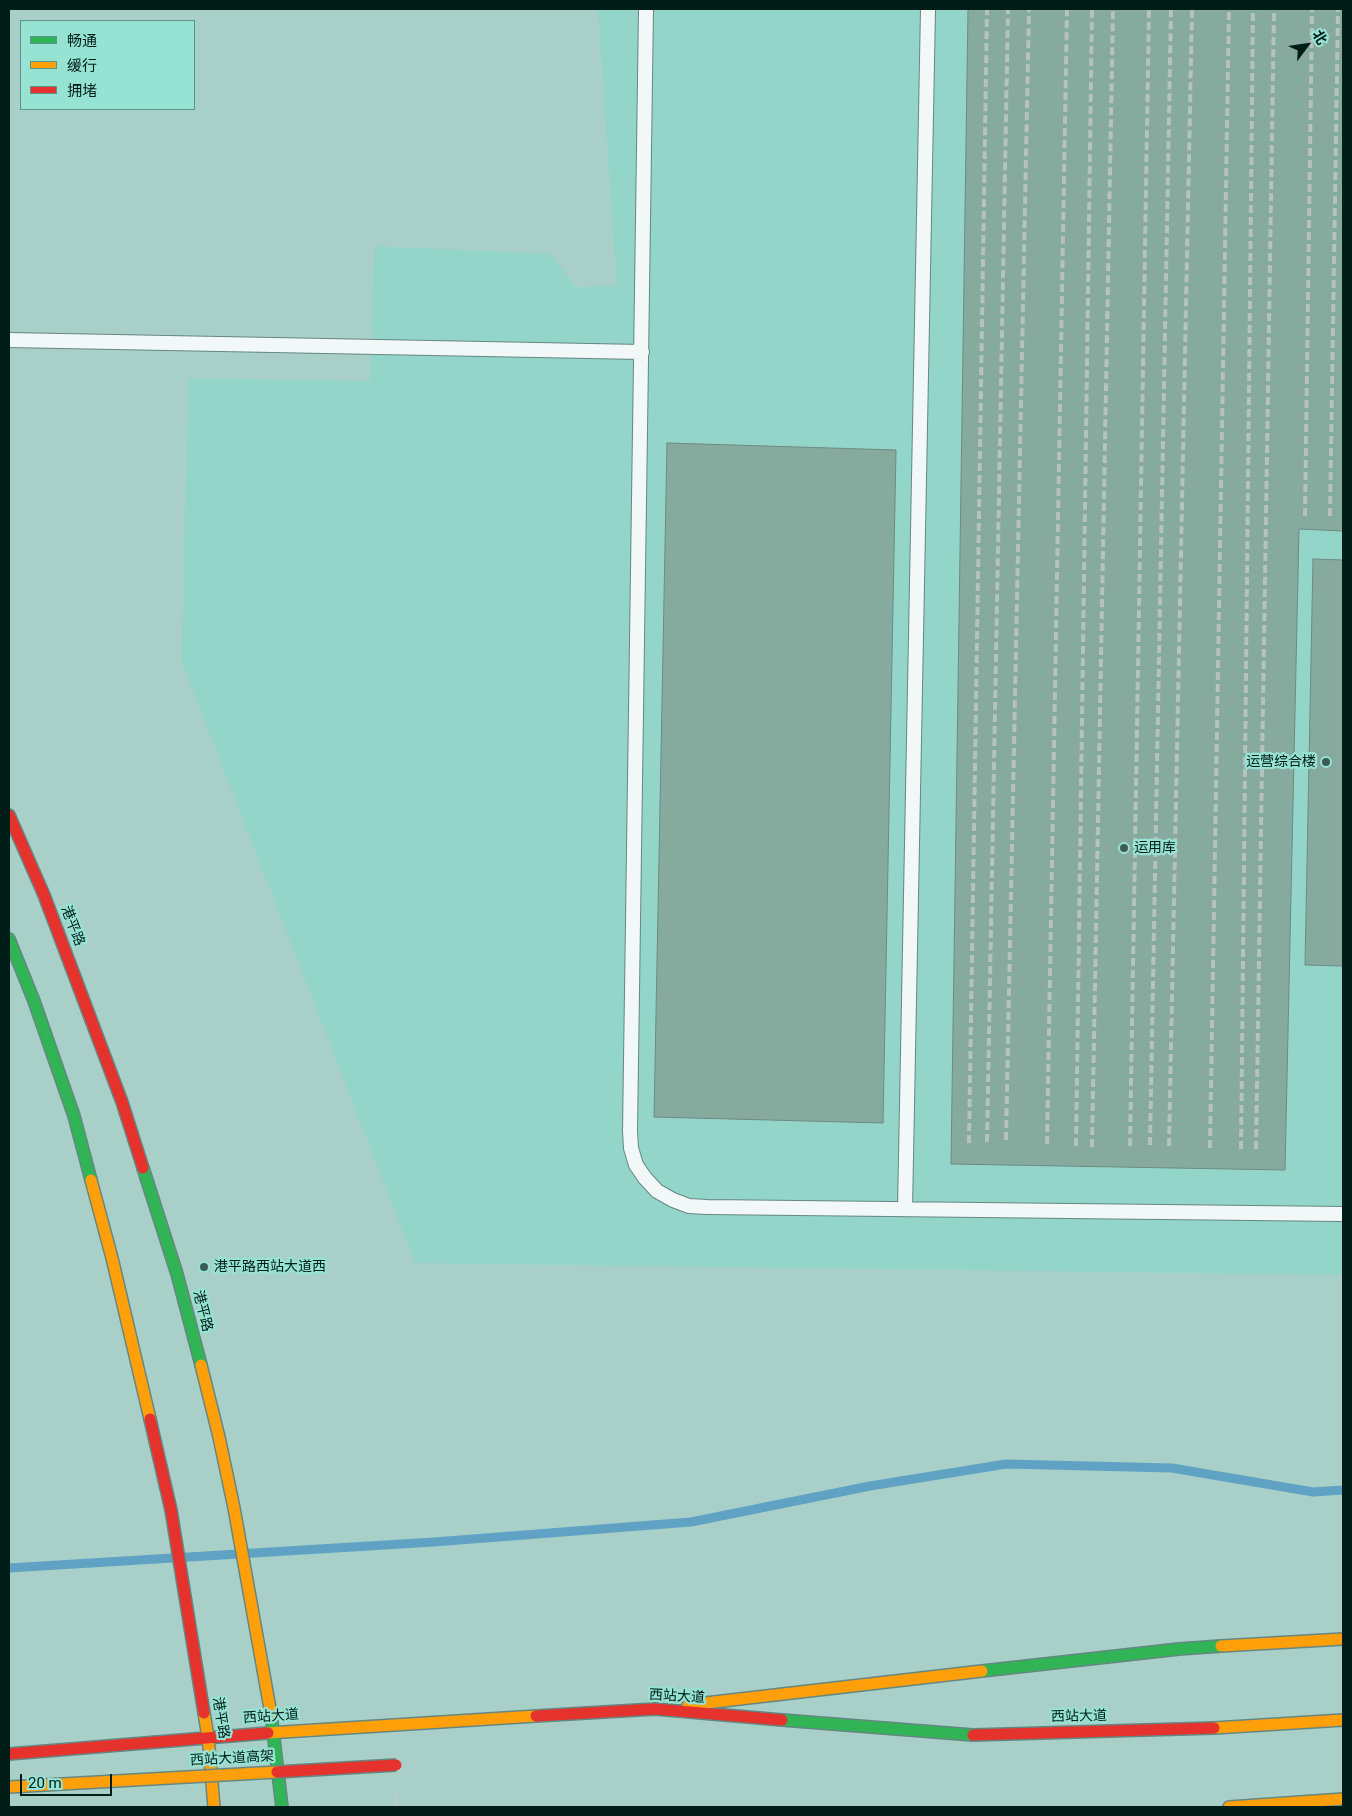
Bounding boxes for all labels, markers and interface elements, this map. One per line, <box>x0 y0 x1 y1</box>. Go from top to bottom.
legend <box>20 20 195 110</box>
north arrow <box>1282 20 1332 70</box>
text: 北 <box>1309 27 1330 47</box>
text: 畅通 <box>67 32 97 50</box>
text: 缓行 <box>67 57 97 75</box>
text: 拥堵 <box>67 82 97 100</box>
place label: 运营综合楼 <box>1246 754 1316 770</box>
marker: 运营综合楼 <box>1320 756 1332 768</box>
place label: 运用库 <box>1134 840 1176 856</box>
marker: 运用库 <box>1118 842 1130 854</box>
street label: 港平路 <box>57 903 87 949</box>
place label: 港平路西站大道西 <box>214 1259 326 1275</box>
marker: 港平路西站大道西 <box>198 1261 210 1273</box>
street label: 港平路 <box>189 1289 215 1333</box>
street label: 西站大道 <box>649 1687 705 1707</box>
street label: 港平路 <box>208 1696 232 1740</box>
street label: 西站大道 <box>242 1707 300 1727</box>
street label: 西站大道 <box>1051 1708 1107 1726</box>
street label: 西站大道高架 <box>190 1748 274 1770</box>
scale bar <box>22 1764 115 1796</box>
text: 20 m <box>28 1774 62 1792</box>

